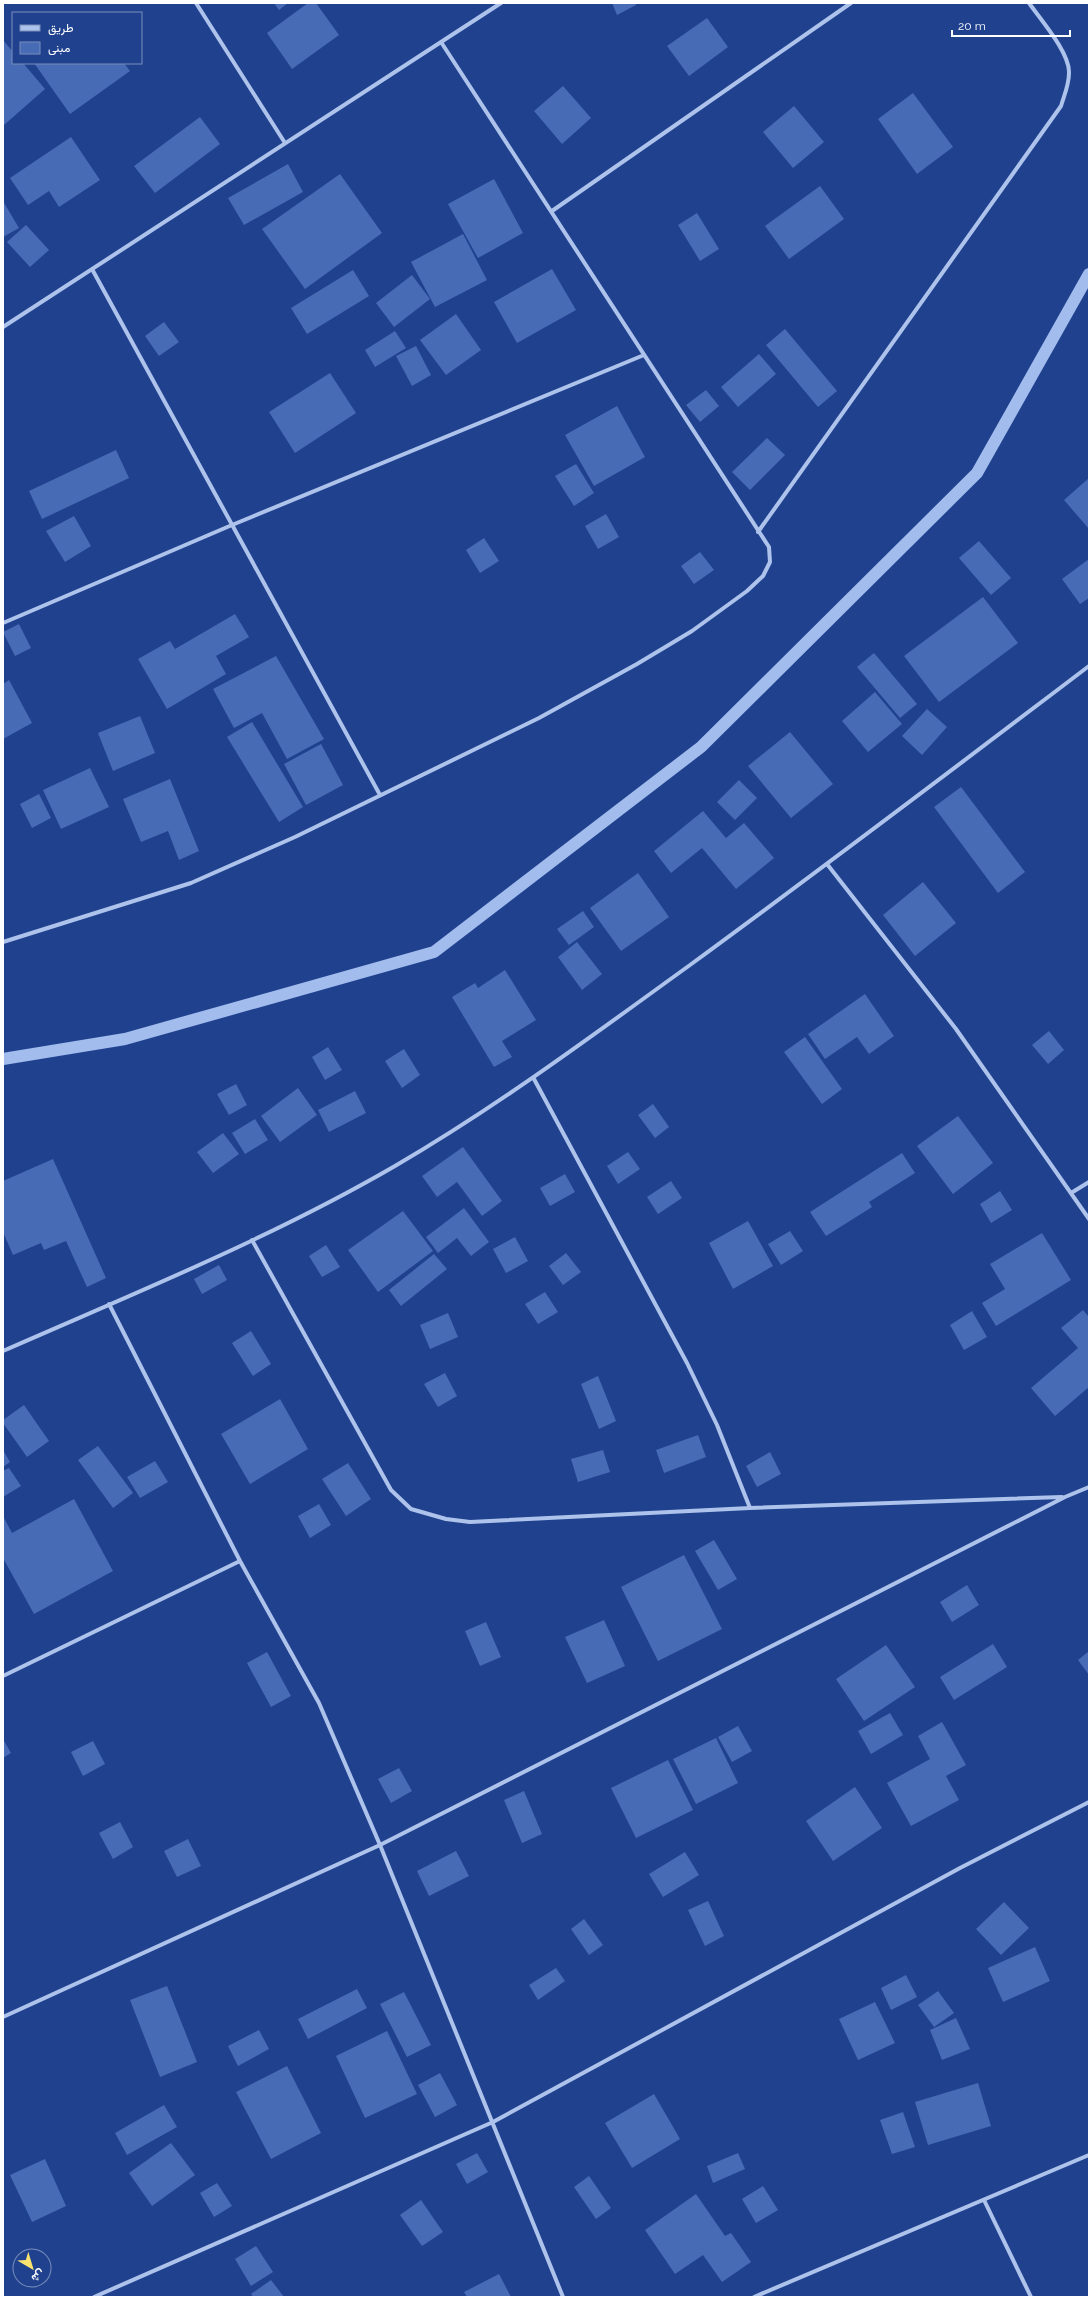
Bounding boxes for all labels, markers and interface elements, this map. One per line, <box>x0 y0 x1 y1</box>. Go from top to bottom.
legend <box>12 12 142 64</box>
scale bar <box>952 12 1070 38</box>
text: 20 m <box>958 19 986 33</box>
text: طريق <box>48 21 74 36</box>
text: مبنى <box>48 41 70 56</box>
north arrow <box>12 2248 52 2288</box>
text: ش <box>29 2266 47 2285</box>

